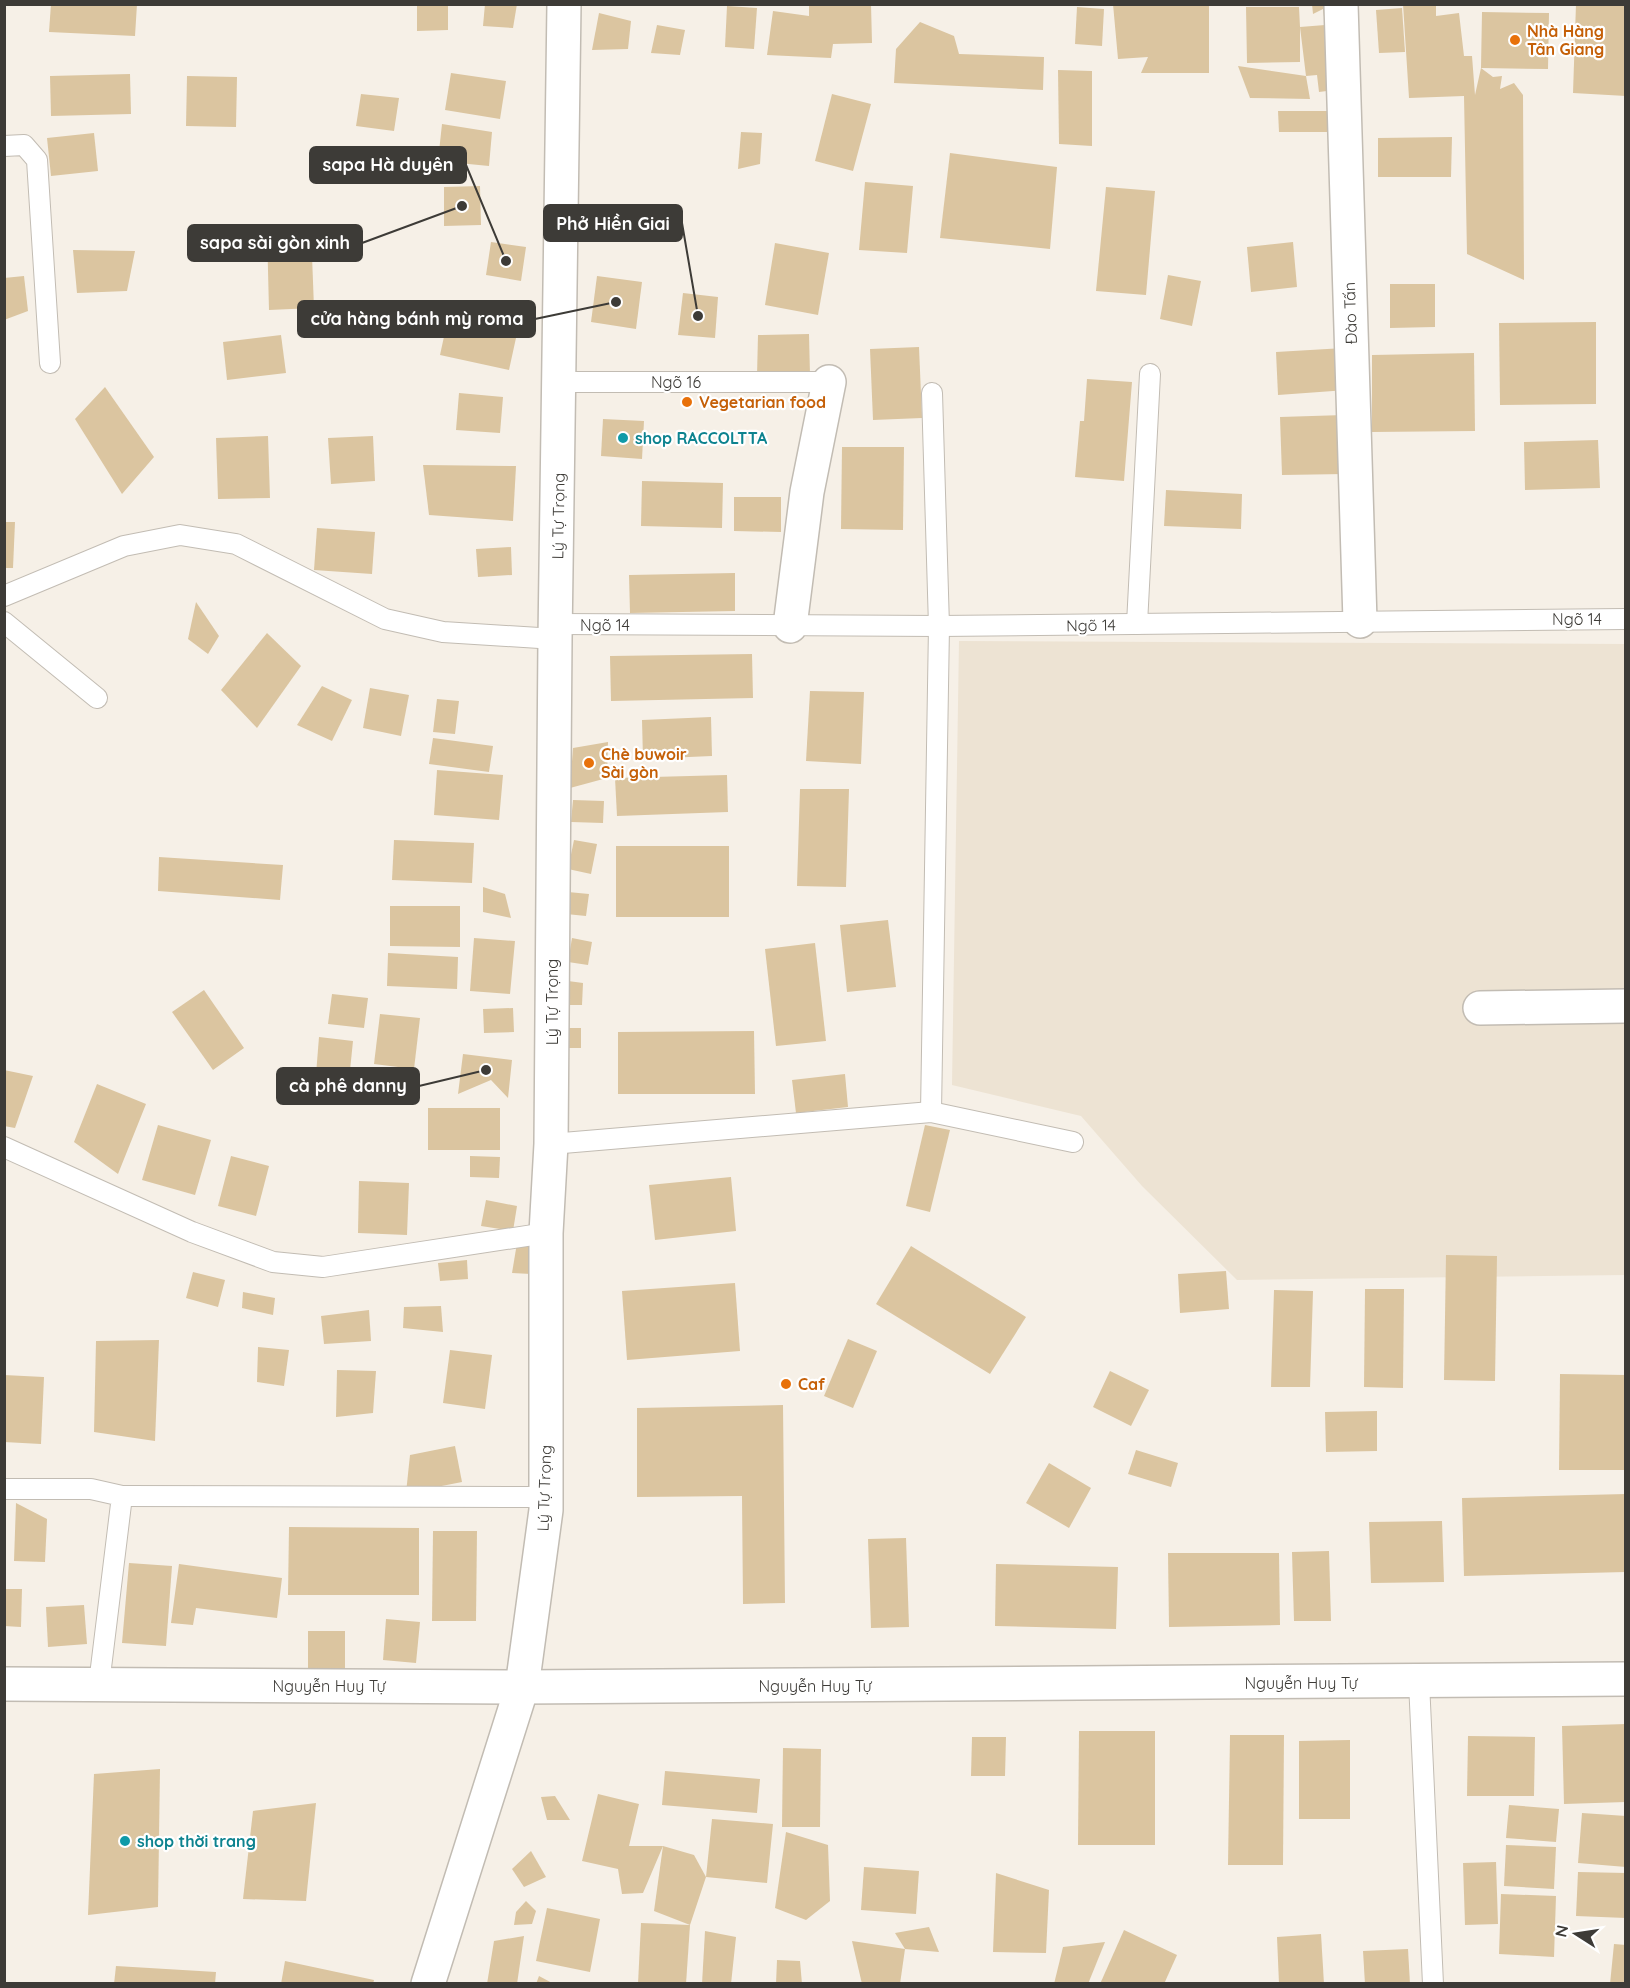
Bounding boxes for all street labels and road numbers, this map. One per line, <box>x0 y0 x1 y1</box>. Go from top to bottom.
street label: Đào Tấn <box>1339 282 1361 344</box>
street label: Ngõ 16 <box>651 372 701 392</box>
street label: Lý Tự Trọng <box>547 473 569 559</box>
street label: Ngõ 14 <box>1552 609 1602 629</box>
street label: Ngõ 14 <box>580 615 630 635</box>
street label: Ngõ 14 <box>1066 615 1116 635</box>
street label: Lý Tự Trọng <box>542 959 562 1045</box>
street label: Lý Tự Trọng <box>532 1444 556 1532</box>
street label: Nguyễn Huy Tự <box>1244 1673 1358 1693</box>
street label: Nguyễn Huy Tự <box>272 1676 386 1696</box>
street label: Nguyễn Huy Tự <box>758 1676 872 1696</box>

